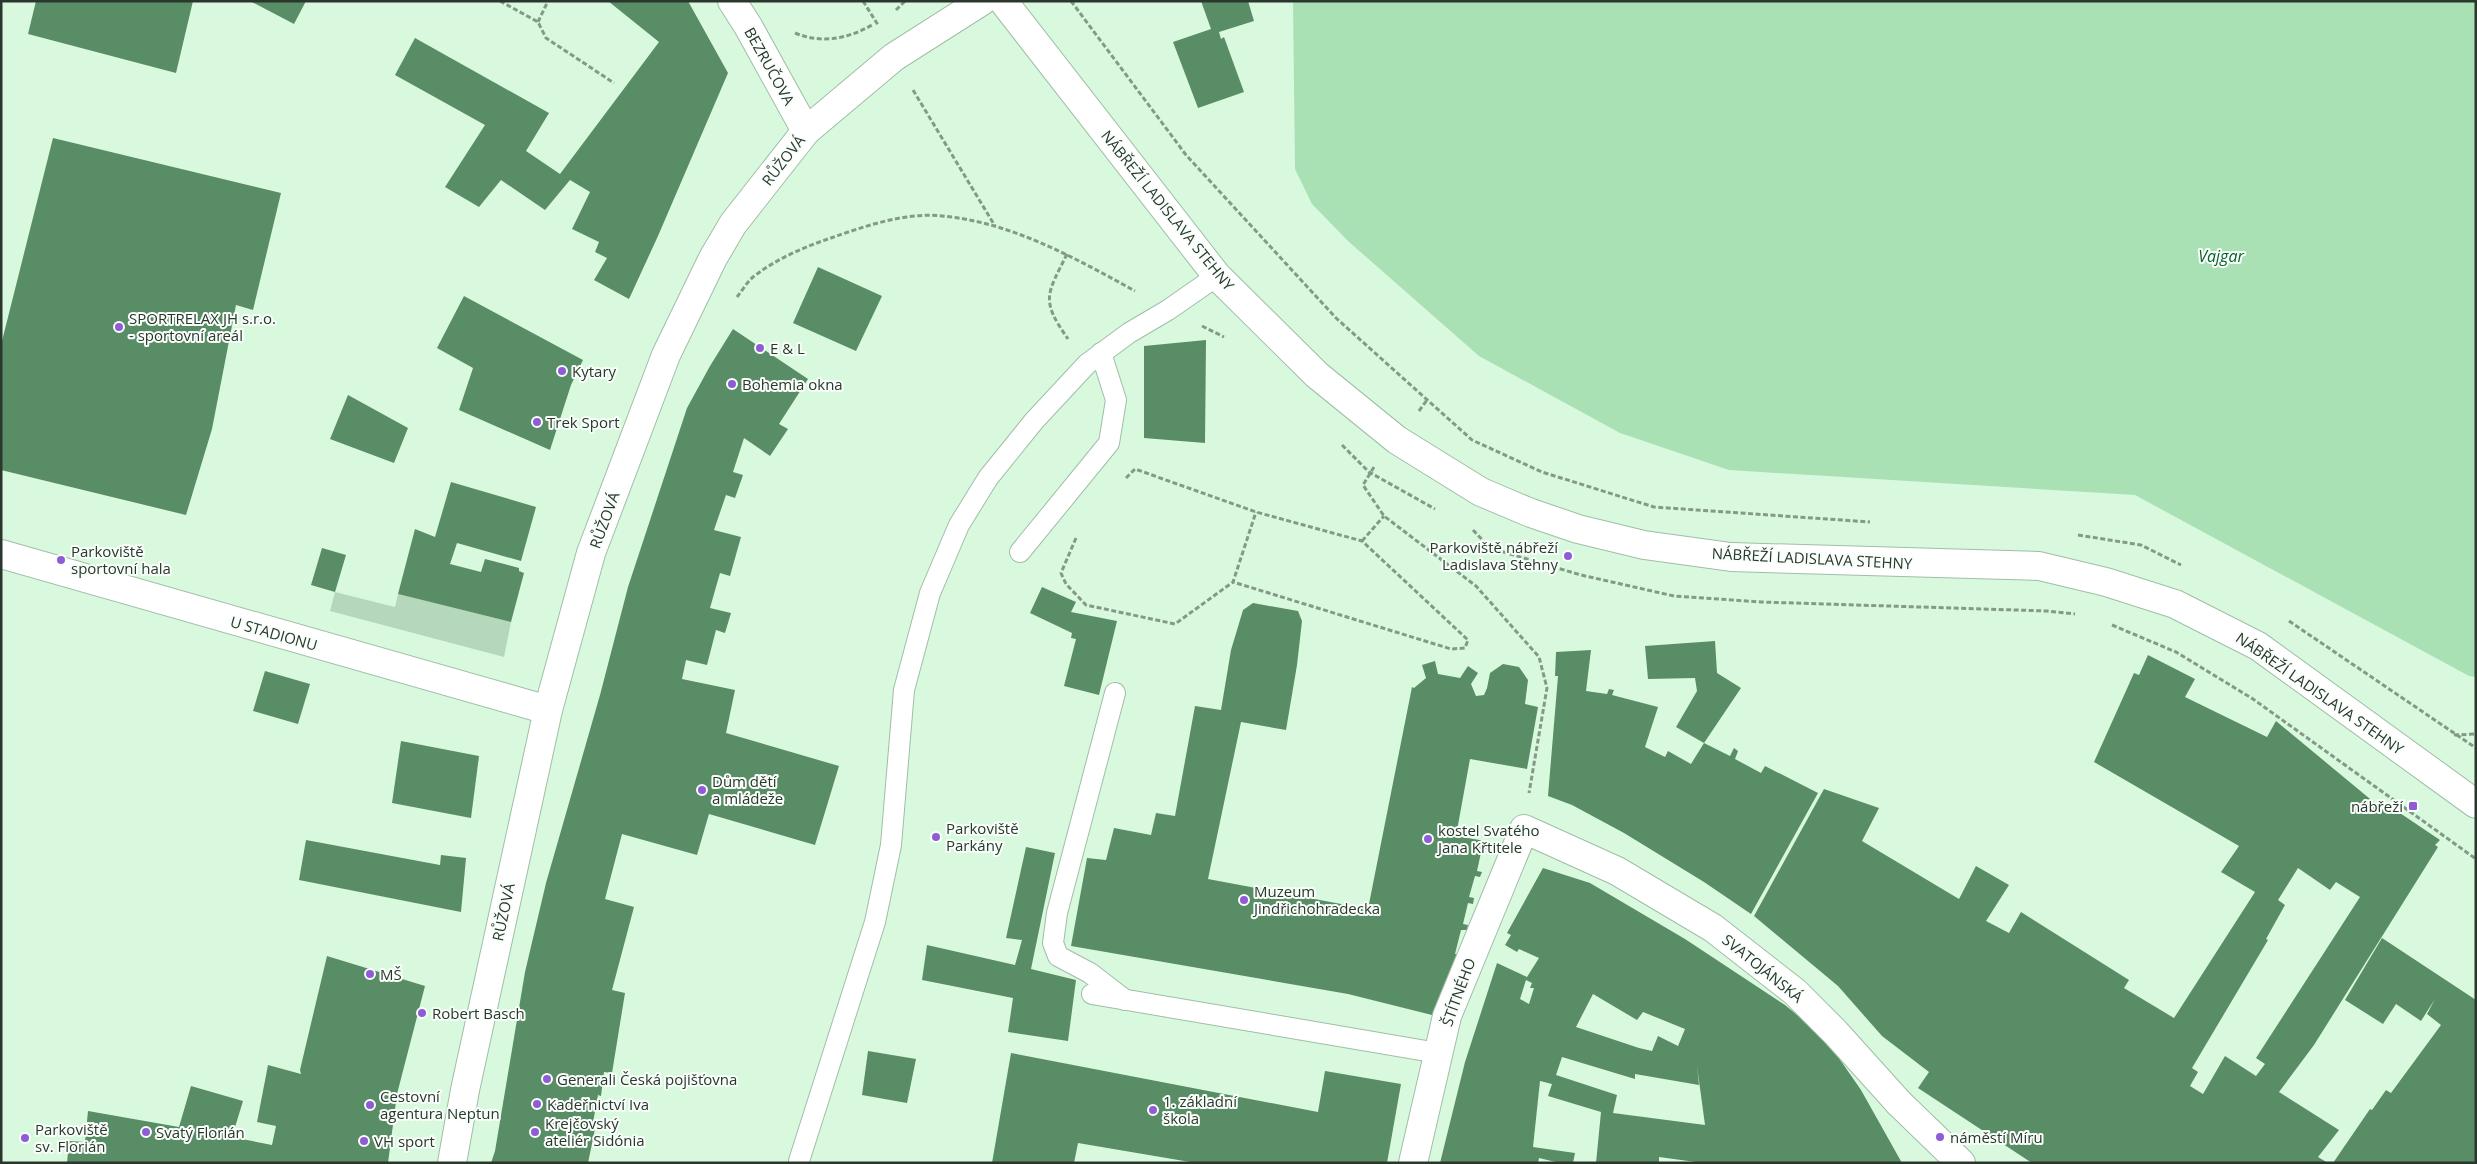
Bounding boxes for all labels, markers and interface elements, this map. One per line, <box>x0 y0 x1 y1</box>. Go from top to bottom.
street label: BEZRUČOVA <box>740 23 800 109</box>
street label: NÁBŘEŽÍ LADISLAVA STEHNY <box>1097 126 1239 295</box>
street label: RŮŽOVÁ <box>757 130 809 189</box>
water label: Vajgar <box>2198 245 2244 267</box>
place label: SPORTRELAX JH s.r.o. - sportovní areál <box>129 308 276 345</box>
marker: SPORTRELAX JH s.r.o. - sportovní areál <box>113 321 125 333</box>
place label: E & L <box>770 338 805 358</box>
marker: E & L <box>754 342 766 354</box>
place label: Kytary <box>572 361 617 381</box>
marker: Kytary <box>556 365 568 377</box>
place label: Bohemia okna <box>742 374 843 394</box>
marker: Bohemia okna <box>726 378 738 390</box>
place label: Trek Sport <box>547 412 620 432</box>
marker: Trek Sport <box>531 416 543 428</box>
street label: RŮŽOVÁ <box>585 488 624 551</box>
place label: Parkoviště nábřeží Ladislava Stehny <box>1429 537 1559 574</box>
place label: Parkoviště sportovní hala <box>71 541 171 578</box>
street label: NÁBŘEŽÍ LADISLAVA STEHNY <box>1711 543 1913 573</box>
marker: Parkoviště nábřeží Ladislava Stehny <box>1562 550 1574 562</box>
marker: Parkoviště sportovní hala <box>55 554 67 566</box>
street label: U STADIONU <box>228 611 320 655</box>
street label: NÁBŘEŽÍ LADISLAVA STEHNY <box>2232 627 2408 759</box>
place label: Dům dětí a mládeže <box>712 771 783 808</box>
marker: Dům dětí a mládeže <box>696 784 708 796</box>
place label: nábřeží <box>2351 796 2404 816</box>
marker: nábřeží <box>2407 800 2419 812</box>
place label: Parkoviště Parkány <box>946 818 1019 855</box>
place label: kostel Svatého Jana Křtitele <box>1436 820 1540 857</box>
marker: Parkoviště Parkány <box>930 831 942 843</box>
marker: kostel Svatého Jana Křtitele <box>1422 833 1434 845</box>
street label: RŮŽOVÁ <box>487 881 519 943</box>
place label: Muzeum Jindřichohradecka <box>1252 881 1380 918</box>
marker: Muzeum Jindřichohradecka <box>1238 894 1250 906</box>
street label: SVATOJÁNSKÁ <box>1719 929 1808 1007</box>
street label: ŠTÍTNÉHO <box>1436 955 1480 1029</box>
place label: MŠ <box>380 964 402 984</box>
marker: MŠ <box>364 968 376 980</box>
place label: Robert Basch <box>432 1003 525 1023</box>
marker: Robert Basch <box>416 1007 428 1019</box>
place label: Generali Česká pojišťovna <box>557 1069 737 1089</box>
marker: Generali Česká pojišťovna <box>541 1073 553 1085</box>
place label: Cestovní agentura Neptun <box>380 1086 500 1123</box>
place label: 1. základní škola <box>1163 1091 1238 1128</box>
place label: Kadeřnictví Iva <box>547 1094 649 1114</box>
marker: Kadeřnictví Iva <box>531 1098 543 1110</box>
marker: Cestovní agentura Neptun <box>364 1099 376 1111</box>
marker: 1. základní škola <box>1147 1104 1159 1116</box>
place label: Krejčovský ateliér Sidónia <box>545 1113 645 1150</box>
place label: Parkoviště sv. Florián <box>35 1119 108 1156</box>
place label: Svatý Florián <box>156 1122 245 1142</box>
marker: Svatý Florián <box>140 1126 152 1138</box>
marker: Krejčovský ateliér Sidónia <box>529 1126 541 1138</box>
place label: náměstí Míru <box>1950 1127 2043 1147</box>
place label: VH sport <box>374 1131 435 1151</box>
marker: náměstí Míru <box>1934 1131 1946 1143</box>
marker: Parkoviště sv. Florián <box>19 1132 31 1144</box>
marker: VH sport <box>358 1135 370 1147</box>

